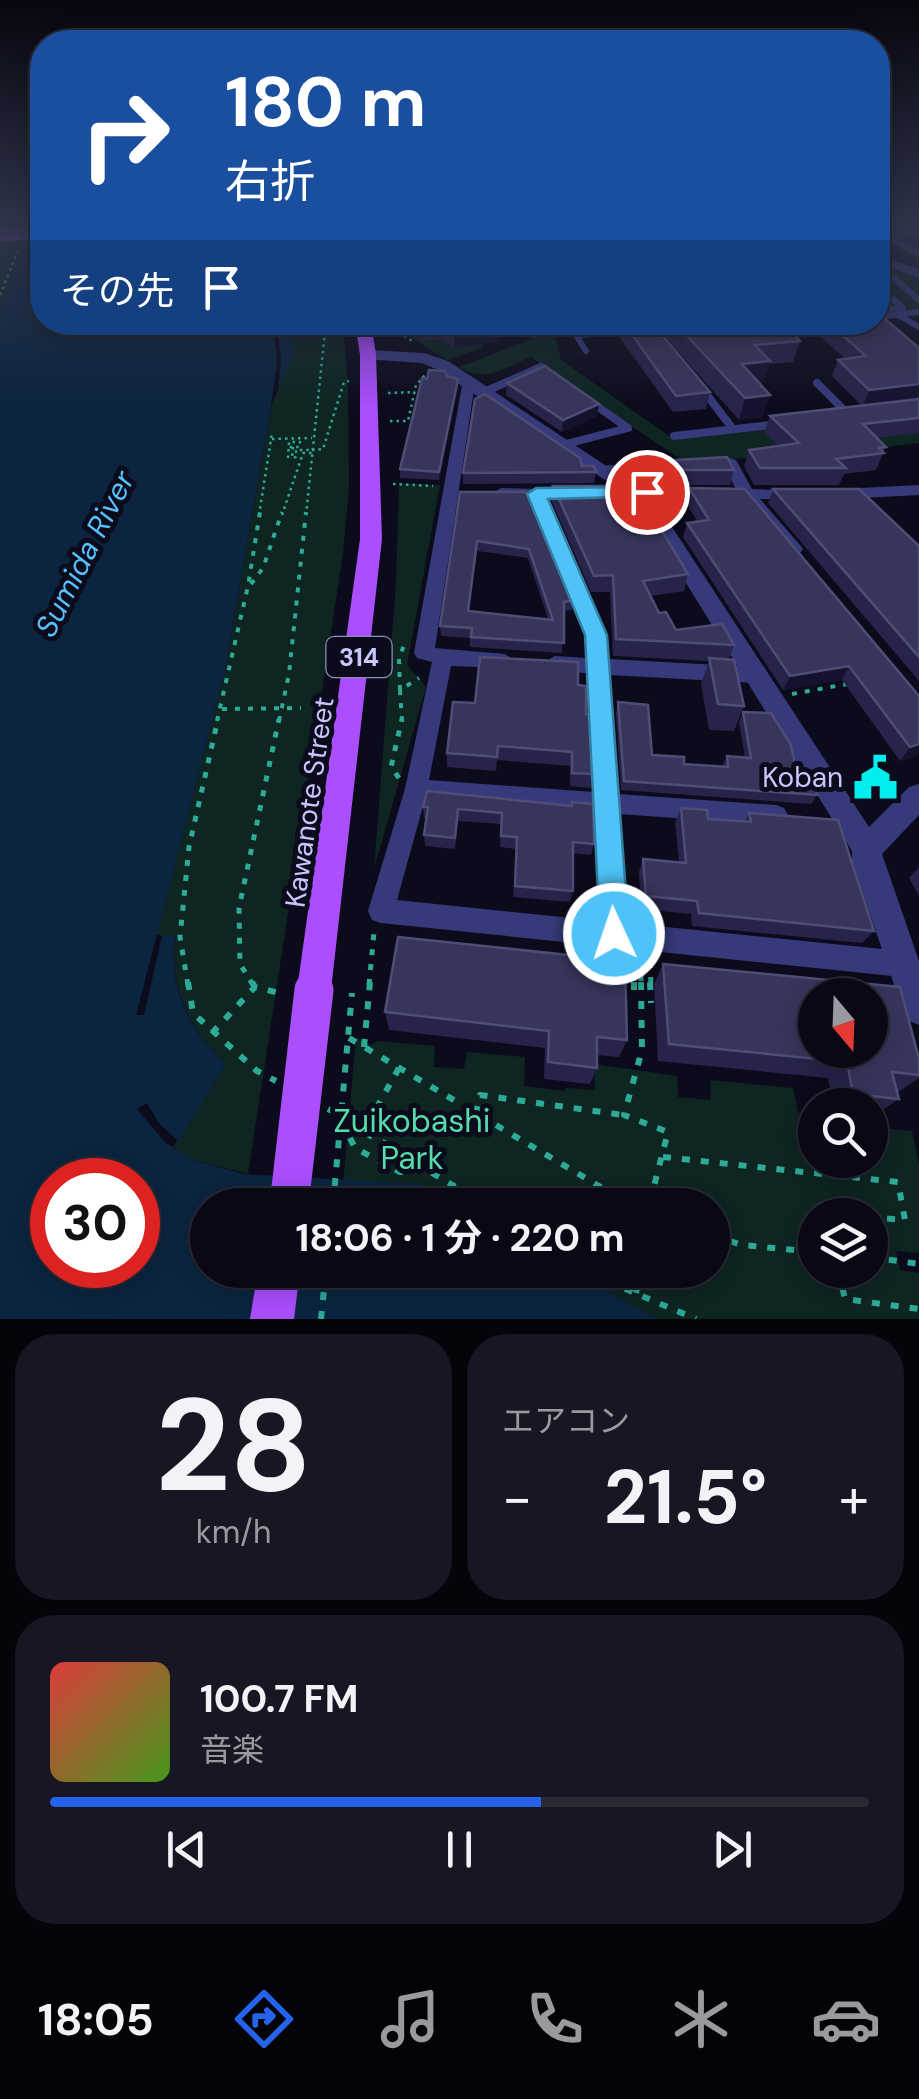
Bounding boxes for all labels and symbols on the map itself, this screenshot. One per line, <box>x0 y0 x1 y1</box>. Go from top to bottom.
pin <box>605 450 690 535</box>
water label: Sumida River <box>26 463 143 643</box>
road number: 314 <box>326 637 392 677</box>
street label: Kawanote Street <box>276 694 343 910</box>
public building icon: Koban <box>852 753 900 801</box>
place label: Koban <box>762 759 843 796</box>
position arrow <box>562 882 666 986</box>
north arrow <box>798 978 888 1068</box>
park label: Zuikobashi Park <box>334 1100 490 1179</box>
speed limit sign: 30 <box>30 1158 160 1288</box>

